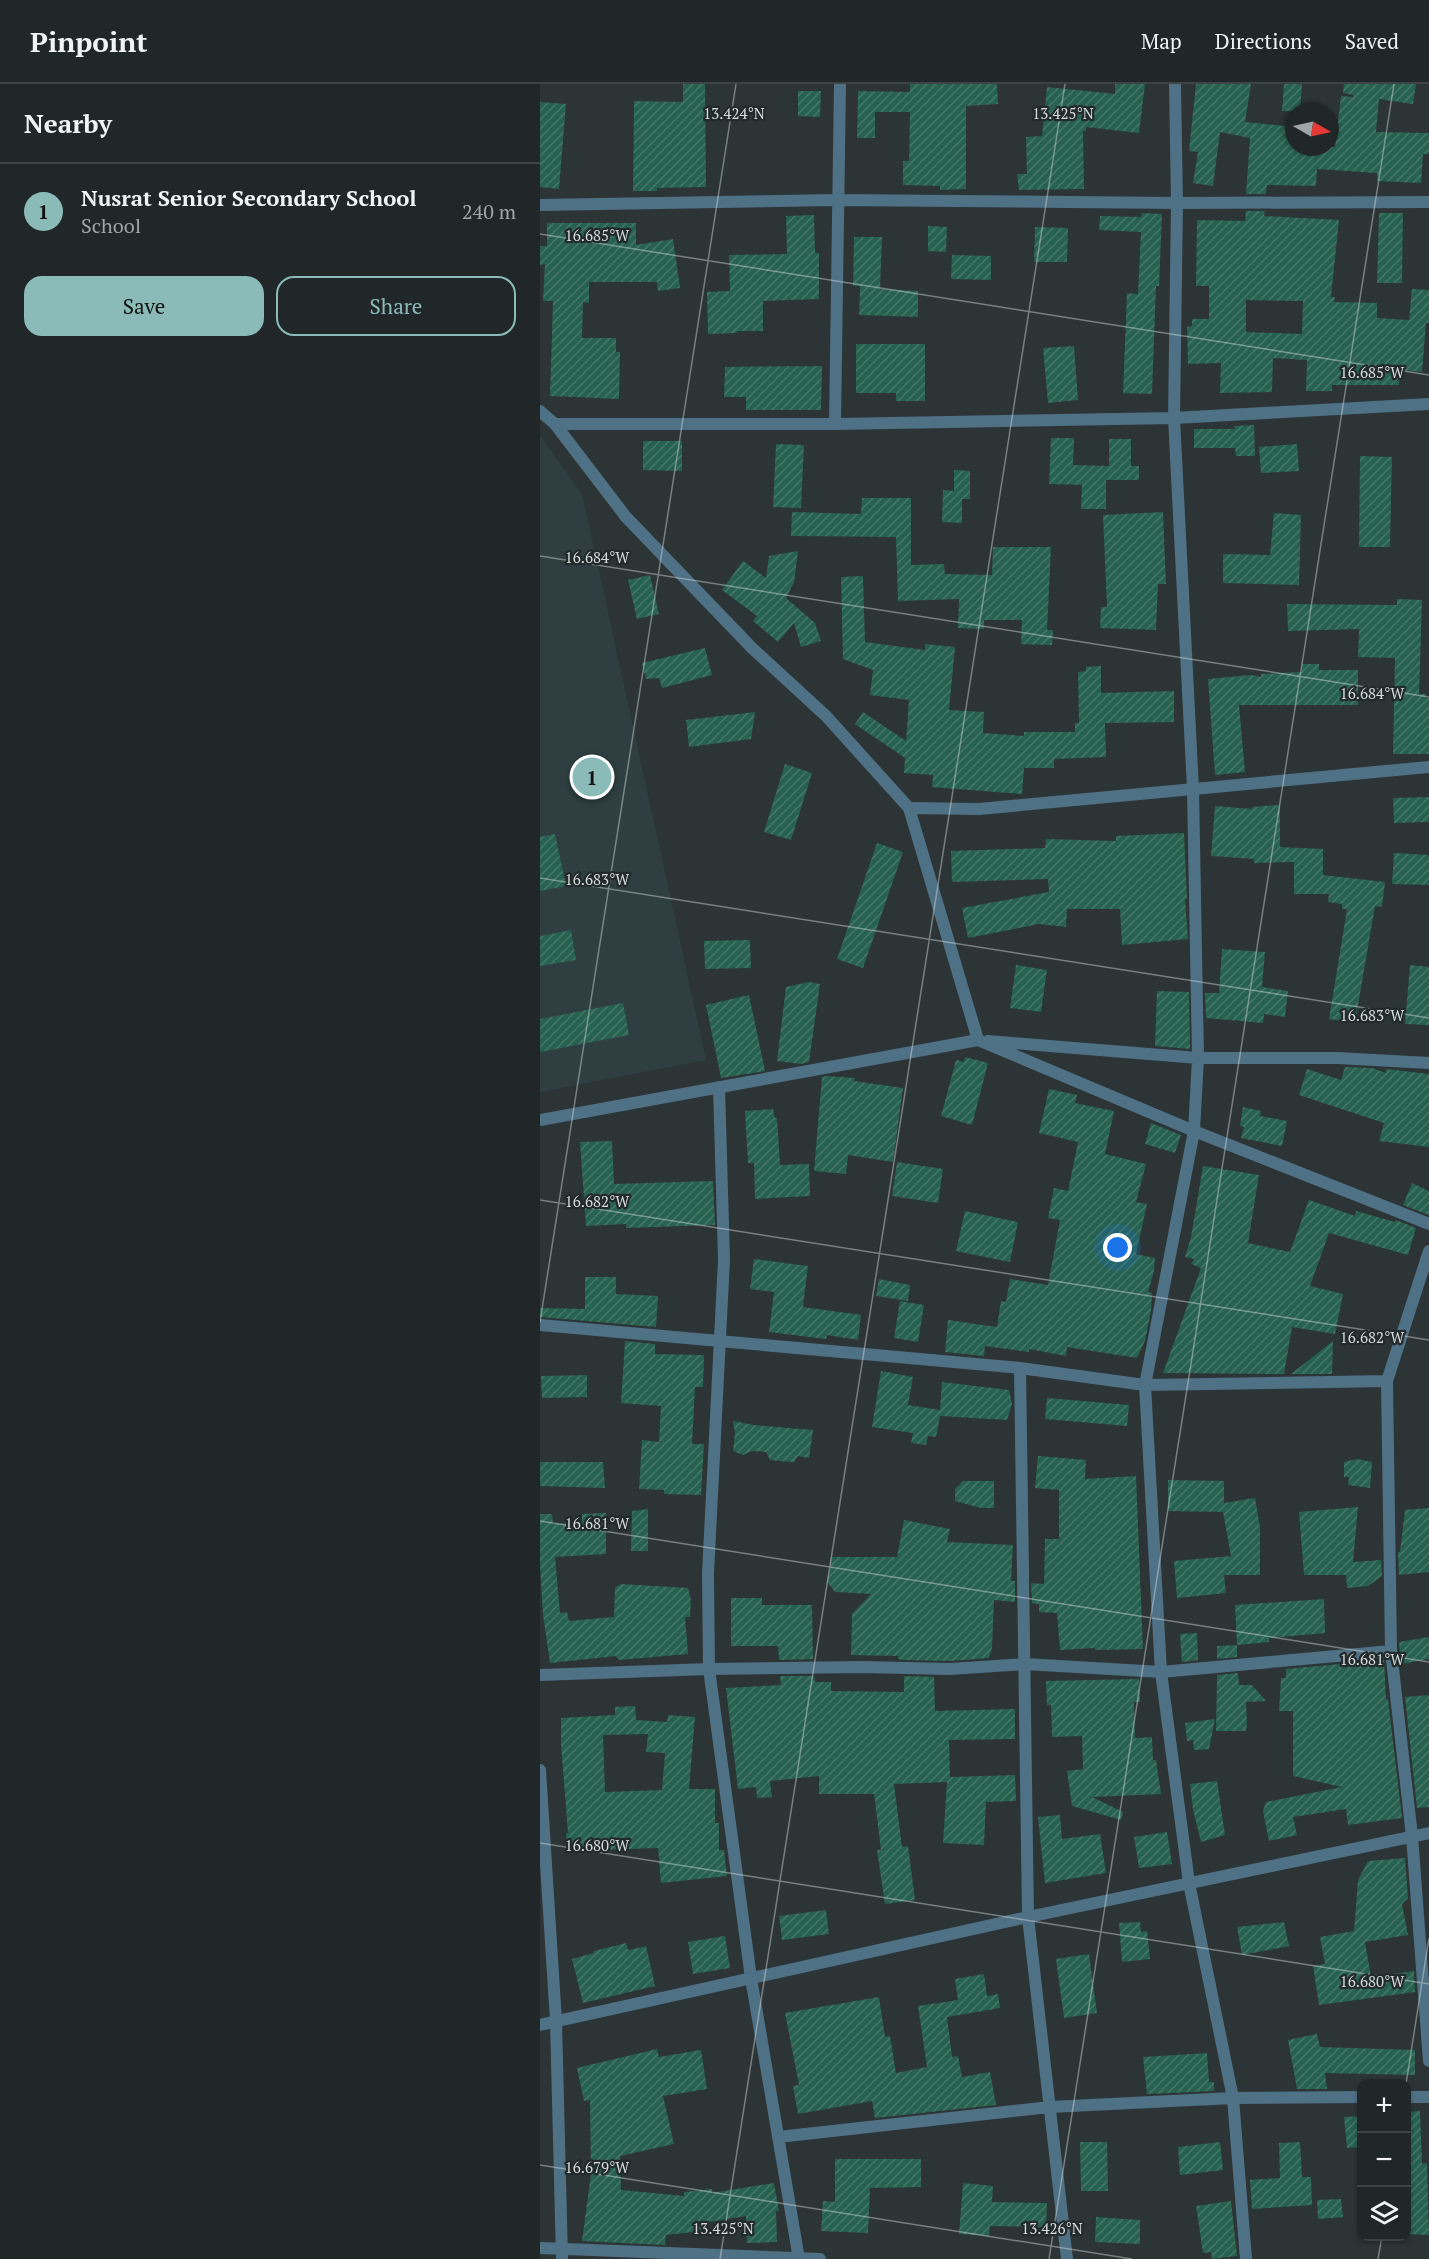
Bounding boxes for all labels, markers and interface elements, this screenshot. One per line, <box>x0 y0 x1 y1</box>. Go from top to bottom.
text: Pinpoint <box>30 23 147 60</box>
text: Map <box>1141 27 1182 55</box>
text: Directions <box>1215 27 1312 55</box>
text: Saved <box>1345 27 1399 55</box>
north arrow <box>1285 102 1339 156</box>
text: 13.424°N <box>703 103 765 123</box>
text: 13.425°N <box>1032 103 1094 123</box>
text: Nearby <box>24 106 112 140</box>
text: Nusrat Senior Secondary School <box>81 183 417 212</box>
text: 1 <box>38 198 49 225</box>
text: 240 m <box>462 198 516 225</box>
text: School <box>81 212 141 239</box>
text: 16.685°W <box>565 225 630 245</box>
button: Save <box>24 276 264 336</box>
button: Share <box>276 276 516 336</box>
text: 16.685°W <box>1340 362 1405 382</box>
text: 16.684°W <box>565 547 630 567</box>
text: 16.684°W <box>1340 683 1405 703</box>
pin: 1 <box>572 754 612 800</box>
text: 16.683°W <box>565 869 630 889</box>
text: 16.683°W <box>1340 1005 1405 1025</box>
text: 16.682°W <box>565 1191 630 1211</box>
your location <box>1103 1233 1132 1262</box>
text: 16.682°W <box>1340 1327 1405 1347</box>
text: 16.681°W <box>565 1513 630 1533</box>
text: 16.681°W <box>1340 1649 1405 1669</box>
text: 16.680°W <box>565 1835 630 1855</box>
text: 16.680°W <box>1340 1971 1405 1991</box>
map controls <box>1357 2079 1411 2241</box>
button: + <box>1357 2079 1411 2133</box>
button: − <box>1357 2133 1411 2187</box>
text: 16.679°W <box>565 2157 630 2177</box>
button: layers <box>1357 2187 1411 2241</box>
text: 13.425°N <box>692 2218 754 2238</box>
text: 13.426°N <box>1021 2218 1083 2238</box>

